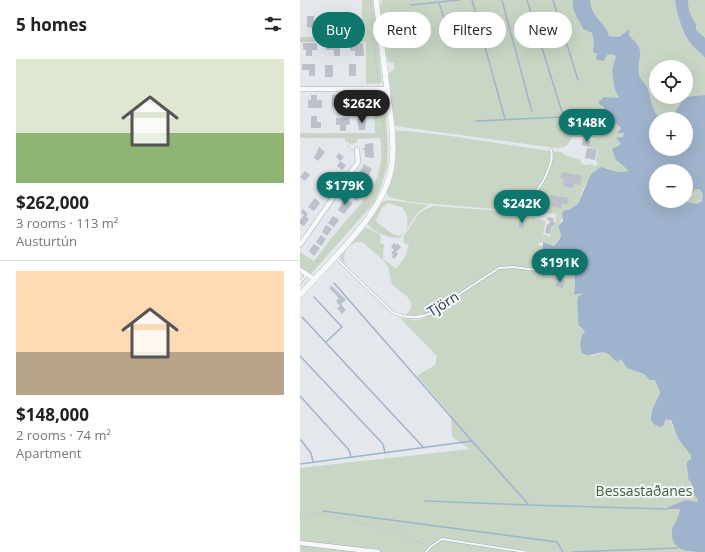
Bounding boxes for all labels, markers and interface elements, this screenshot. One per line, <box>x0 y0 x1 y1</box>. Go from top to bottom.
chip: Buy <box>312 12 365 48</box>
chip: Rent <box>373 12 431 48</box>
chip: Filters <box>439 12 506 48</box>
chip: New <box>514 12 572 48</box>
text: 5 homes <box>16 13 87 36</box>
icon: filters <box>262 13 284 35</box>
map controls <box>649 60 693 208</box>
button: locate <box>649 60 693 104</box>
icon: home <box>114 85 186 157</box>
pin: $262K <box>334 90 390 124</box>
text: $262K <box>343 94 381 112</box>
pin: $148K <box>559 109 615 143</box>
button: + <box>649 112 693 156</box>
text: $148K <box>568 113 606 131</box>
button: − <box>649 164 693 208</box>
pin: $179K <box>317 172 373 206</box>
text: $179K <box>326 176 364 194</box>
pin: $242K <box>494 190 550 224</box>
text: $262,000 <box>16 191 89 214</box>
text: $242K <box>503 194 541 212</box>
text: 3 rooms · 113 m² <box>16 214 118 232</box>
text: Austurtún <box>16 232 77 250</box>
pin: $191K <box>532 249 588 283</box>
text: $191K <box>541 253 579 271</box>
street label: Tjörn <box>423 287 462 321</box>
icon: home <box>114 297 186 369</box>
text: $148,000 <box>16 403 89 426</box>
text: 2 rooms · 74 m² <box>16 426 111 444</box>
text: Apartment <box>16 444 81 462</box>
park label: Bessastaðanes <box>596 481 693 500</box>

